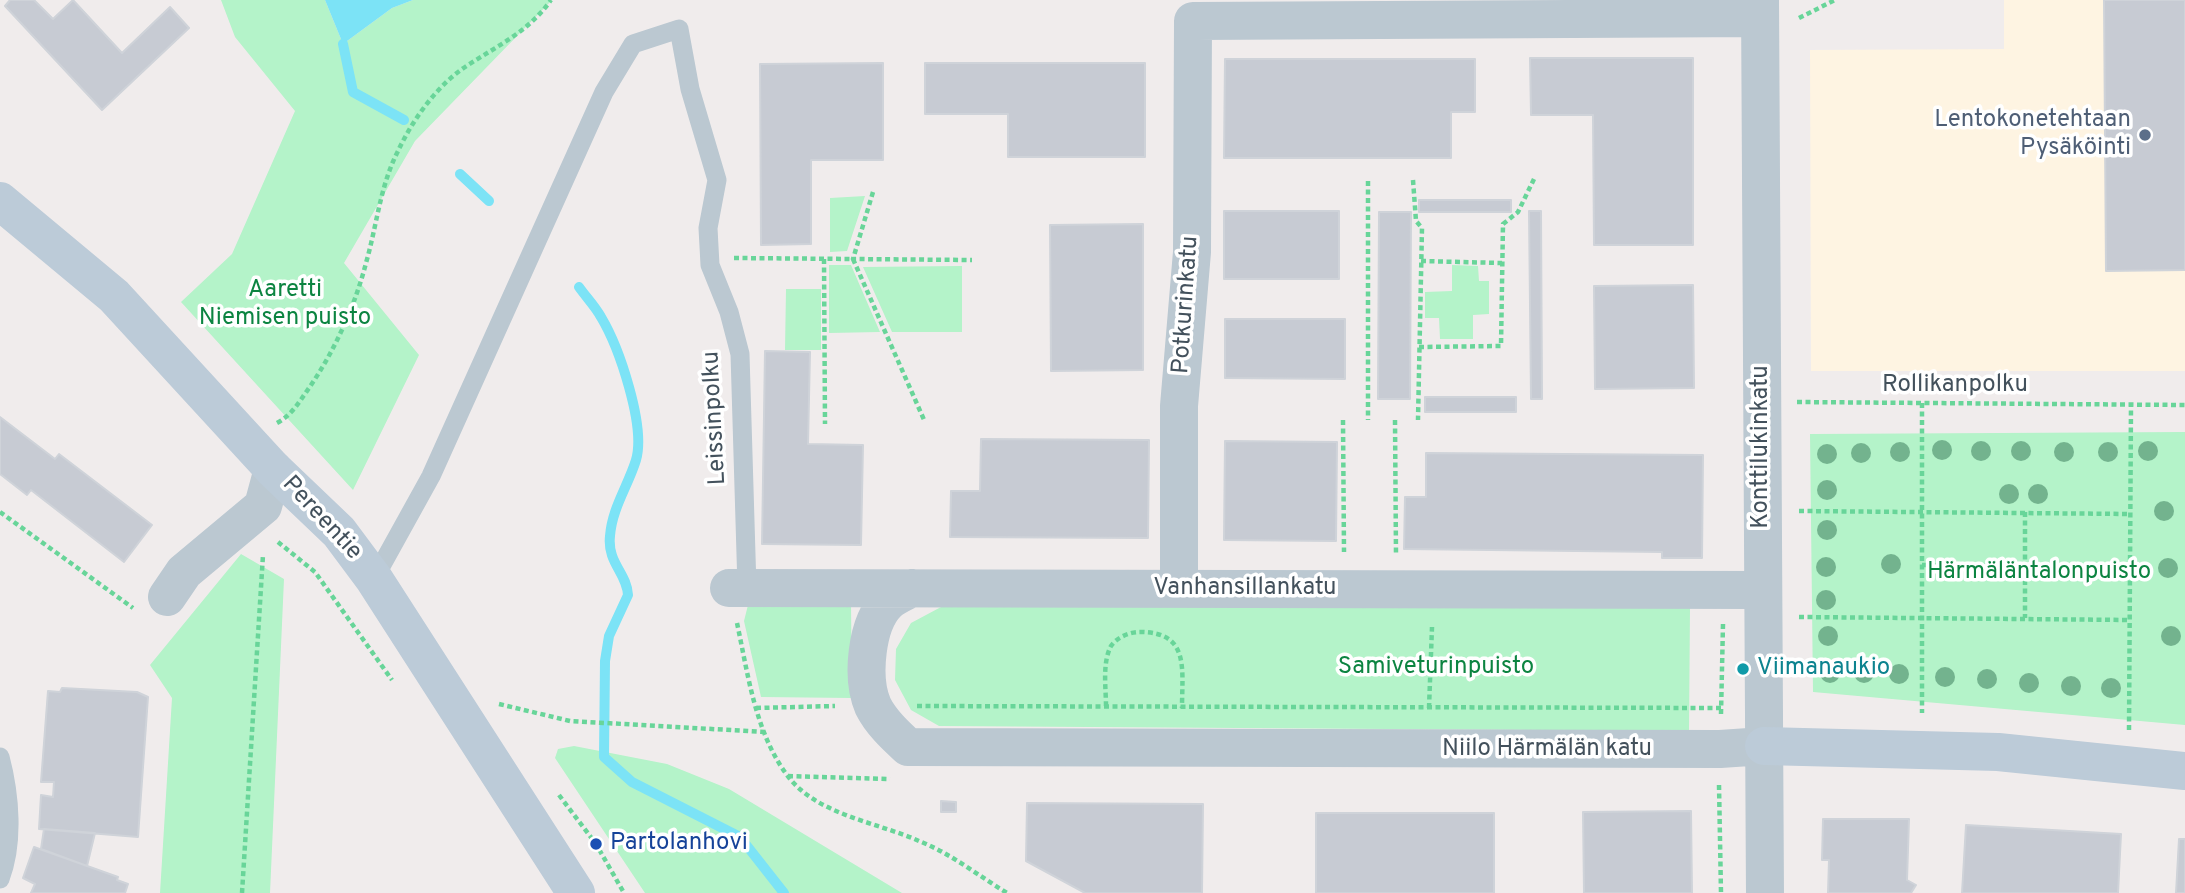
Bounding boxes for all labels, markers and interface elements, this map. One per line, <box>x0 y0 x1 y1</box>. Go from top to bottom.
place label: Lentokonetehtaan Pysäköinti <box>1934 107 2131 163</box>
marker: Lentokonetehtaan Pysäköinti <box>2137 127 2153 143</box>
street label: Potkurinkatu <box>1168 235 1206 375</box>
park label: Aaretti Niemisen puisto <box>199 277 371 333</box>
street label: Leissinpolku <box>698 350 734 486</box>
street label: Konttilukinkatu <box>1748 365 1776 529</box>
street label: Rollikanpolku <box>1882 372 2028 400</box>
street label: Pereentie <box>275 471 367 567</box>
park label: Härmäläntalonpuisto <box>1927 559 2151 587</box>
street label: Vanhansillankatu <box>1153 575 1337 603</box>
park label: Samiveturinpuisto <box>1338 654 1534 682</box>
place label: Viimanaukio <box>1757 655 1890 683</box>
marker: Viimanaukio <box>1735 661 1751 677</box>
street label: Niilo Härmälän katu <box>1442 736 1652 764</box>
place label: Partolanhovi <box>610 830 748 858</box>
marker: Partolanhovi <box>588 836 604 852</box>

